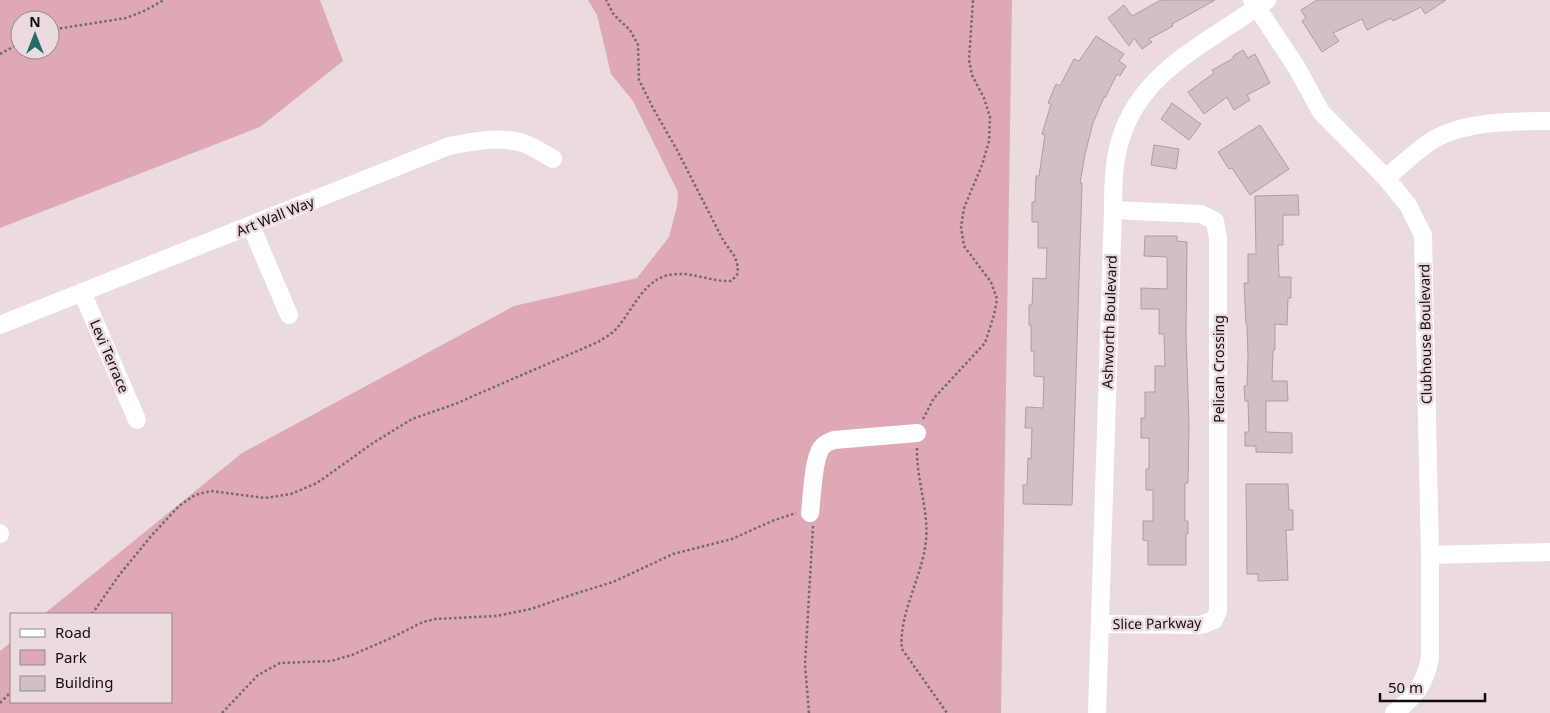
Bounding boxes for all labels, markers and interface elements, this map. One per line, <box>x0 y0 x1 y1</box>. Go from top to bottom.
north arrow <box>10 10 60 60</box>
text: N <box>29 12 41 31</box>
street label: Art Wall Way <box>233 191 318 240</box>
street label: Ashworth Boulevard <box>1097 255 1121 389</box>
street label: Clubhouse Boulevard <box>1414 264 1436 404</box>
street label: Pelican Crossing <box>1209 315 1228 423</box>
street label: Levi Terrace <box>86 316 134 396</box>
legend <box>10 613 172 703</box>
street label: Slice Parkway <box>1112 613 1202 633</box>
text: Road <box>55 622 91 642</box>
text: Park <box>55 647 87 667</box>
scale bar <box>1380 670 1485 702</box>
text: Building <box>55 672 113 692</box>
text: 50 m <box>1388 677 1423 697</box>

